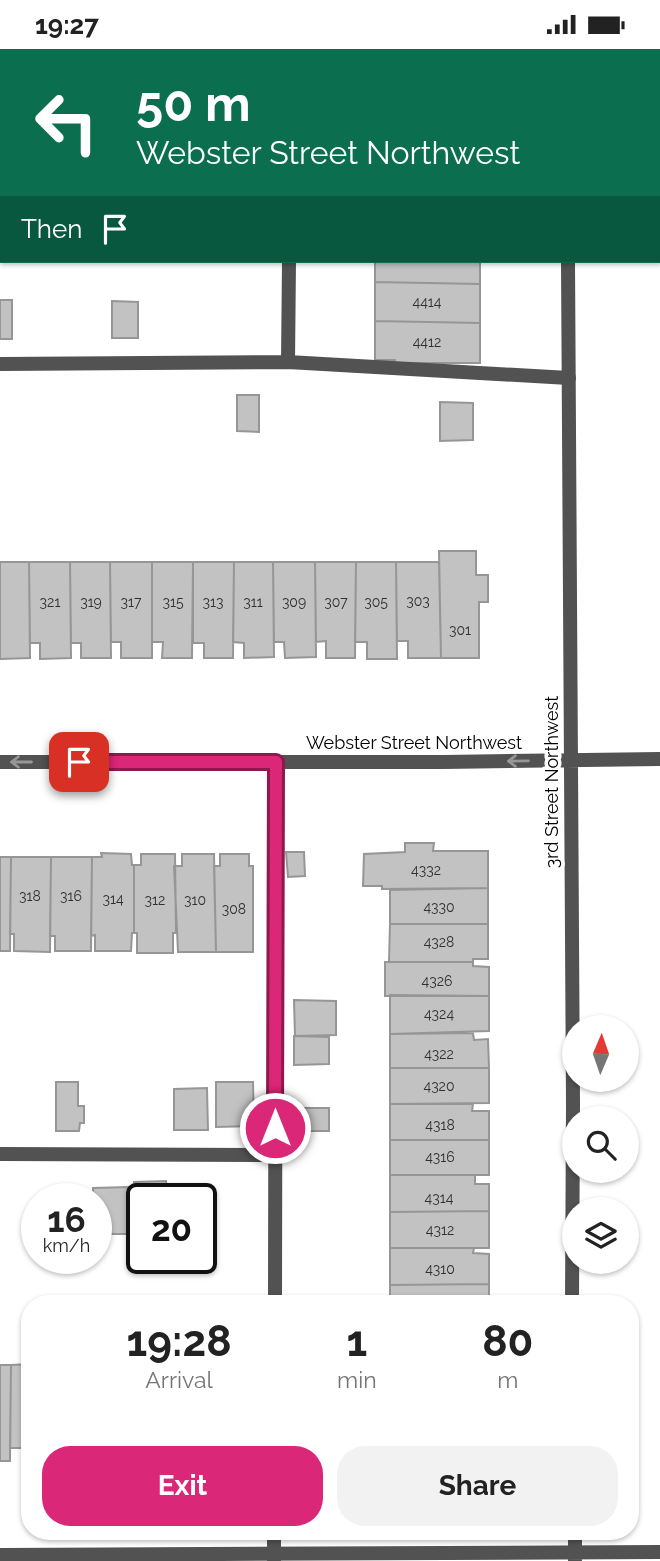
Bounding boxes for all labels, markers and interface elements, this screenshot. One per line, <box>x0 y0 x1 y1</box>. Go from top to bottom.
text: 19:27 <box>35 10 99 40</box>
text: 50 m <box>136 75 251 132</box>
icon: left <box>21 77 112 168</box>
text: Webster Street Northwest <box>136 134 520 171</box>
icon: arrive <box>96 210 134 248</box>
text: Then <box>21 214 82 244</box>
house number: 4414 <box>413 294 442 310</box>
house number: 4412 <box>413 334 441 350</box>
house number: 303 <box>406 593 430 609</box>
house number: 321 <box>40 594 60 610</box>
house number: 319 <box>80 594 102 610</box>
house number: 317 <box>121 594 142 610</box>
house number: 315 <box>162 594 184 610</box>
house number: 313 <box>203 594 223 610</box>
house number: 311 <box>243 594 263 610</box>
house number: 309 <box>282 594 306 610</box>
house number: 307 <box>324 594 348 610</box>
house number: 305 <box>364 594 388 610</box>
house number: 301 <box>449 622 471 638</box>
street label: 3rd Street Northwest <box>541 696 562 868</box>
pin <box>49 732 109 792</box>
street label: Webster Street Northwest <box>306 732 522 753</box>
icon: arrive <box>60 743 98 781</box>
one-way arrow <box>507 754 530 768</box>
one-way arrow <box>10 755 33 769</box>
house number: 4332 <box>411 862 441 878</box>
house number: 318 <box>19 888 41 904</box>
house number: 316 <box>60 888 82 904</box>
house number: 314 <box>102 891 124 907</box>
house number: 312 <box>145 892 165 908</box>
house number: 310 <box>184 892 206 908</box>
house number: 4330 <box>423 899 455 915</box>
house number: 308 <box>222 901 246 917</box>
house number: 4328 <box>424 934 454 950</box>
house number: 4326 <box>422 973 452 989</box>
house number: 4324 <box>424 1006 454 1022</box>
north arrow <box>562 1015 639 1092</box>
map controls <box>562 1015 639 1274</box>
house number: 4322 <box>424 1046 454 1062</box>
house number: 4320 <box>424 1078 454 1094</box>
position arrow <box>238 1091 312 1165</box>
button: search <box>562 1106 639 1183</box>
house number: 4318 <box>425 1117 455 1133</box>
house number: 4316 <box>425 1149 455 1165</box>
speed limit sign: 20 <box>126 1183 217 1274</box>
house number: 4314 <box>425 1190 454 1206</box>
button: layers <box>562 1197 639 1274</box>
text: 16 <box>47 1199 86 1240</box>
house number: 4312 <box>426 1222 454 1238</box>
text: km/h <box>43 1235 90 1256</box>
house number: 4310 <box>425 1261 455 1277</box>
text: 19:28 <box>127 1317 232 1366</box>
text: 1 <box>346 1317 367 1366</box>
text: 80 <box>482 1317 533 1366</box>
text: Arrival <box>145 1366 213 1393</box>
text: min <box>337 1366 377 1393</box>
text: m <box>497 1366 518 1393</box>
button: Exit <box>42 1446 323 1526</box>
button: Share <box>337 1446 618 1526</box>

